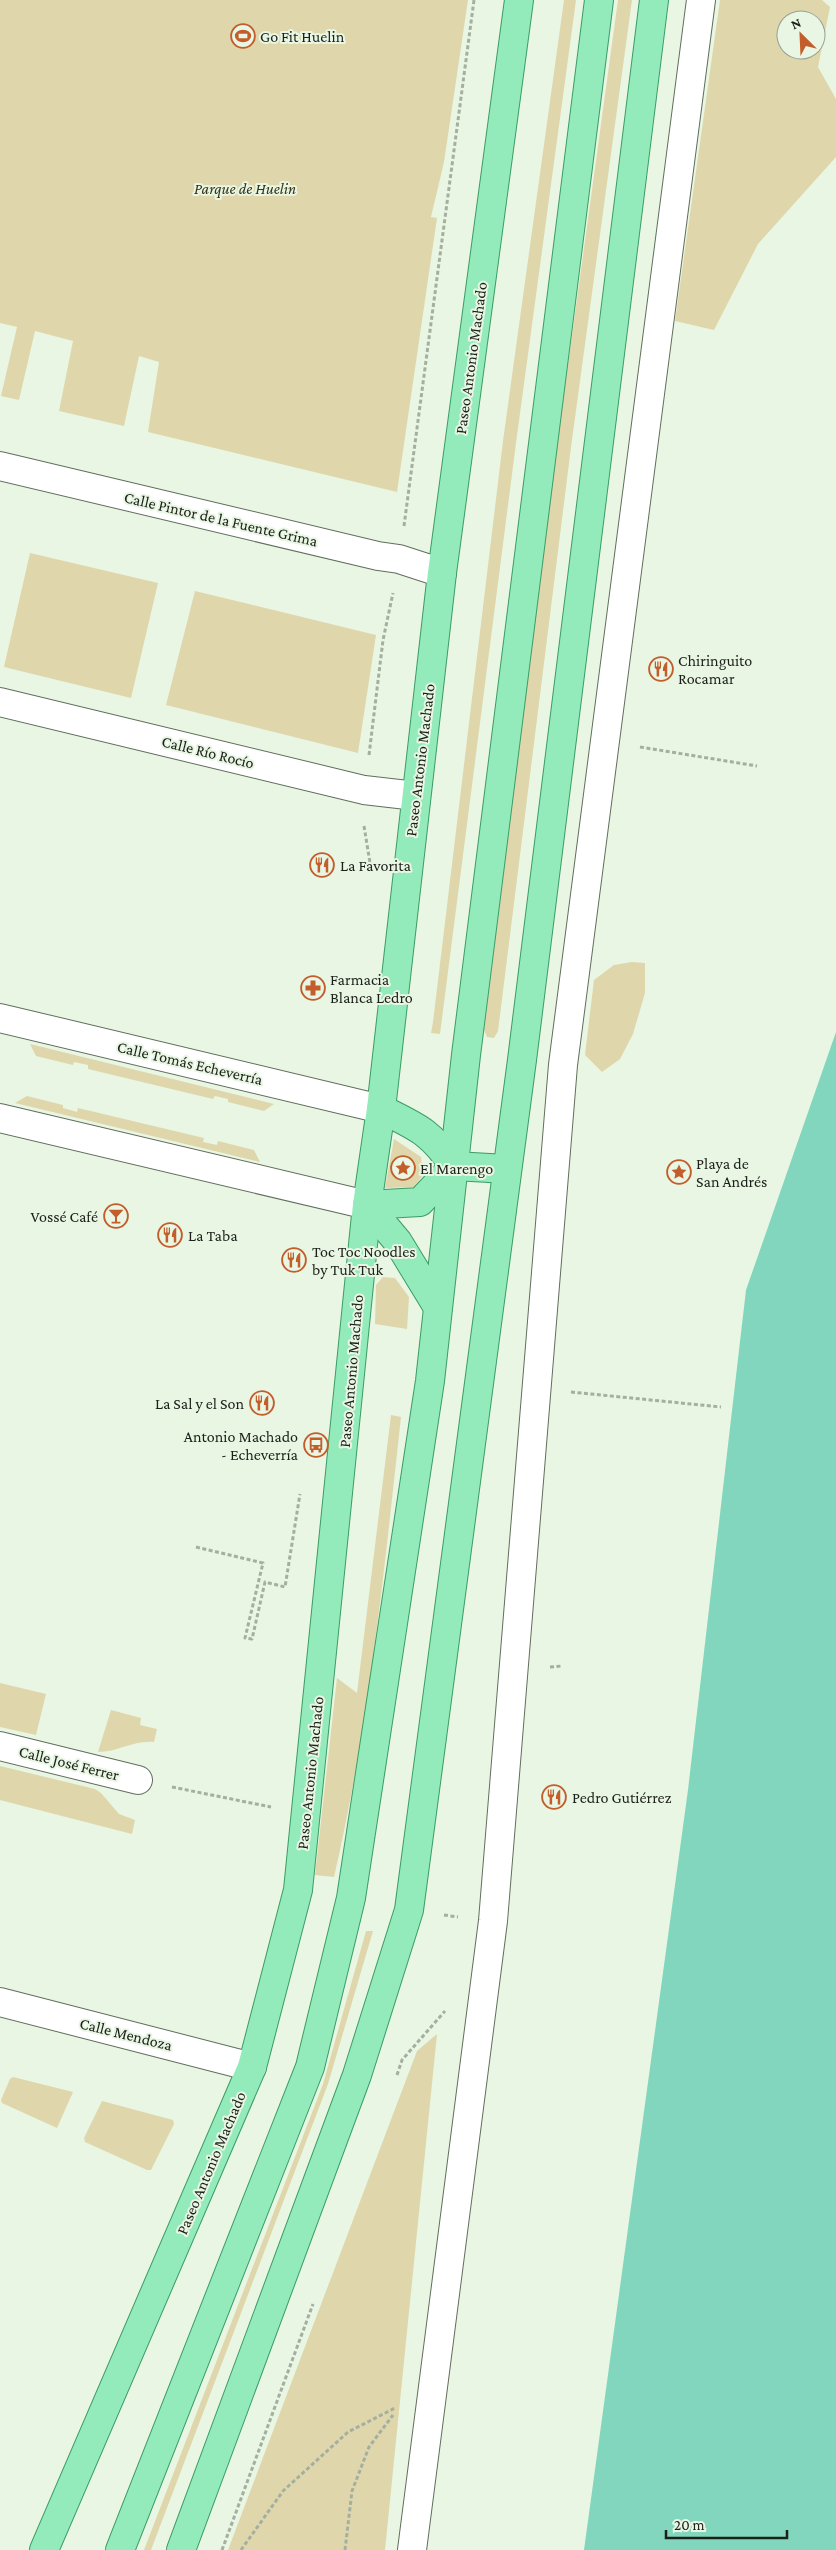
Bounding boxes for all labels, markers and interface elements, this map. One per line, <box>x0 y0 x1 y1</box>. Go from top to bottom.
north arrow <box>776 10 826 60</box>
text: N <box>788 14 804 32</box>
sports icon: Go Fit Huelin <box>230 23 256 49</box>
place label: Go Fit Huelin <box>260 28 345 45</box>
park label: Parque de Huelin <box>194 180 296 198</box>
street label: Paseo Antonio Machado <box>452 281 490 435</box>
street label: Calle Pintor de la Fuente Grima <box>123 488 320 550</box>
place label: Chiringuito Rocamar <box>678 652 752 687</box>
restaurant icon: Chiringuito Rocamar <box>648 656 674 682</box>
street label: Paseo Antonio Machado <box>402 683 438 837</box>
street label: Calle Río Rocío <box>160 732 256 772</box>
restaurant icon: La Favorita <box>309 852 335 878</box>
place label: La Favorita <box>340 857 412 874</box>
place label: Farmacia Blanca Ledro <box>330 971 413 1006</box>
pharmacy icon: Farmacia Blanca Ledro <box>300 975 326 1001</box>
street label: Calle Tomás Echeverría <box>116 1038 265 1088</box>
place icon: El Marengo <box>390 1155 416 1181</box>
place label: Playa de San Andrés <box>696 1155 767 1190</box>
place icon: Playa de San Andrés <box>666 1159 692 1185</box>
place label: El Marengo <box>420 1160 493 1178</box>
bar icon: Vossé Café <box>103 1203 129 1229</box>
place label: Vossé Café <box>31 1208 98 1225</box>
restaurant icon: La Taba <box>157 1222 183 1248</box>
place label: La Taba <box>188 1227 238 1244</box>
place label: Toc Toc Noodles by Tuk Tuk <box>312 1243 416 1279</box>
restaurant icon: Toc Toc Noodles by Tuk Tuk <box>281 1247 307 1273</box>
street label: Paseo Antonio Machado <box>336 1294 366 1448</box>
restaurant icon: La Sal y el Son <box>249 1390 275 1416</box>
place label: La Sal y el Son <box>155 1395 244 1413</box>
place label: Antonio Machado - Echeverría <box>184 1428 299 1463</box>
bus stop icon: Antonio Machado - Echeverría <box>303 1432 329 1458</box>
street label: Paseo Antonio Machado <box>294 1696 326 1850</box>
street label: Calle José Ferrer <box>17 1742 121 1785</box>
restaurant icon: Pedro Gutiérrez <box>541 1784 567 1810</box>
place label: Pedro Gutiérrez <box>572 1789 672 1806</box>
street label: Calle Mendoza <box>78 2014 175 2054</box>
street label: Paseo Antonio Machado <box>173 2089 249 2237</box>
scale bar <box>666 2508 787 2540</box>
text: 20 m <box>674 2517 705 2533</box>

